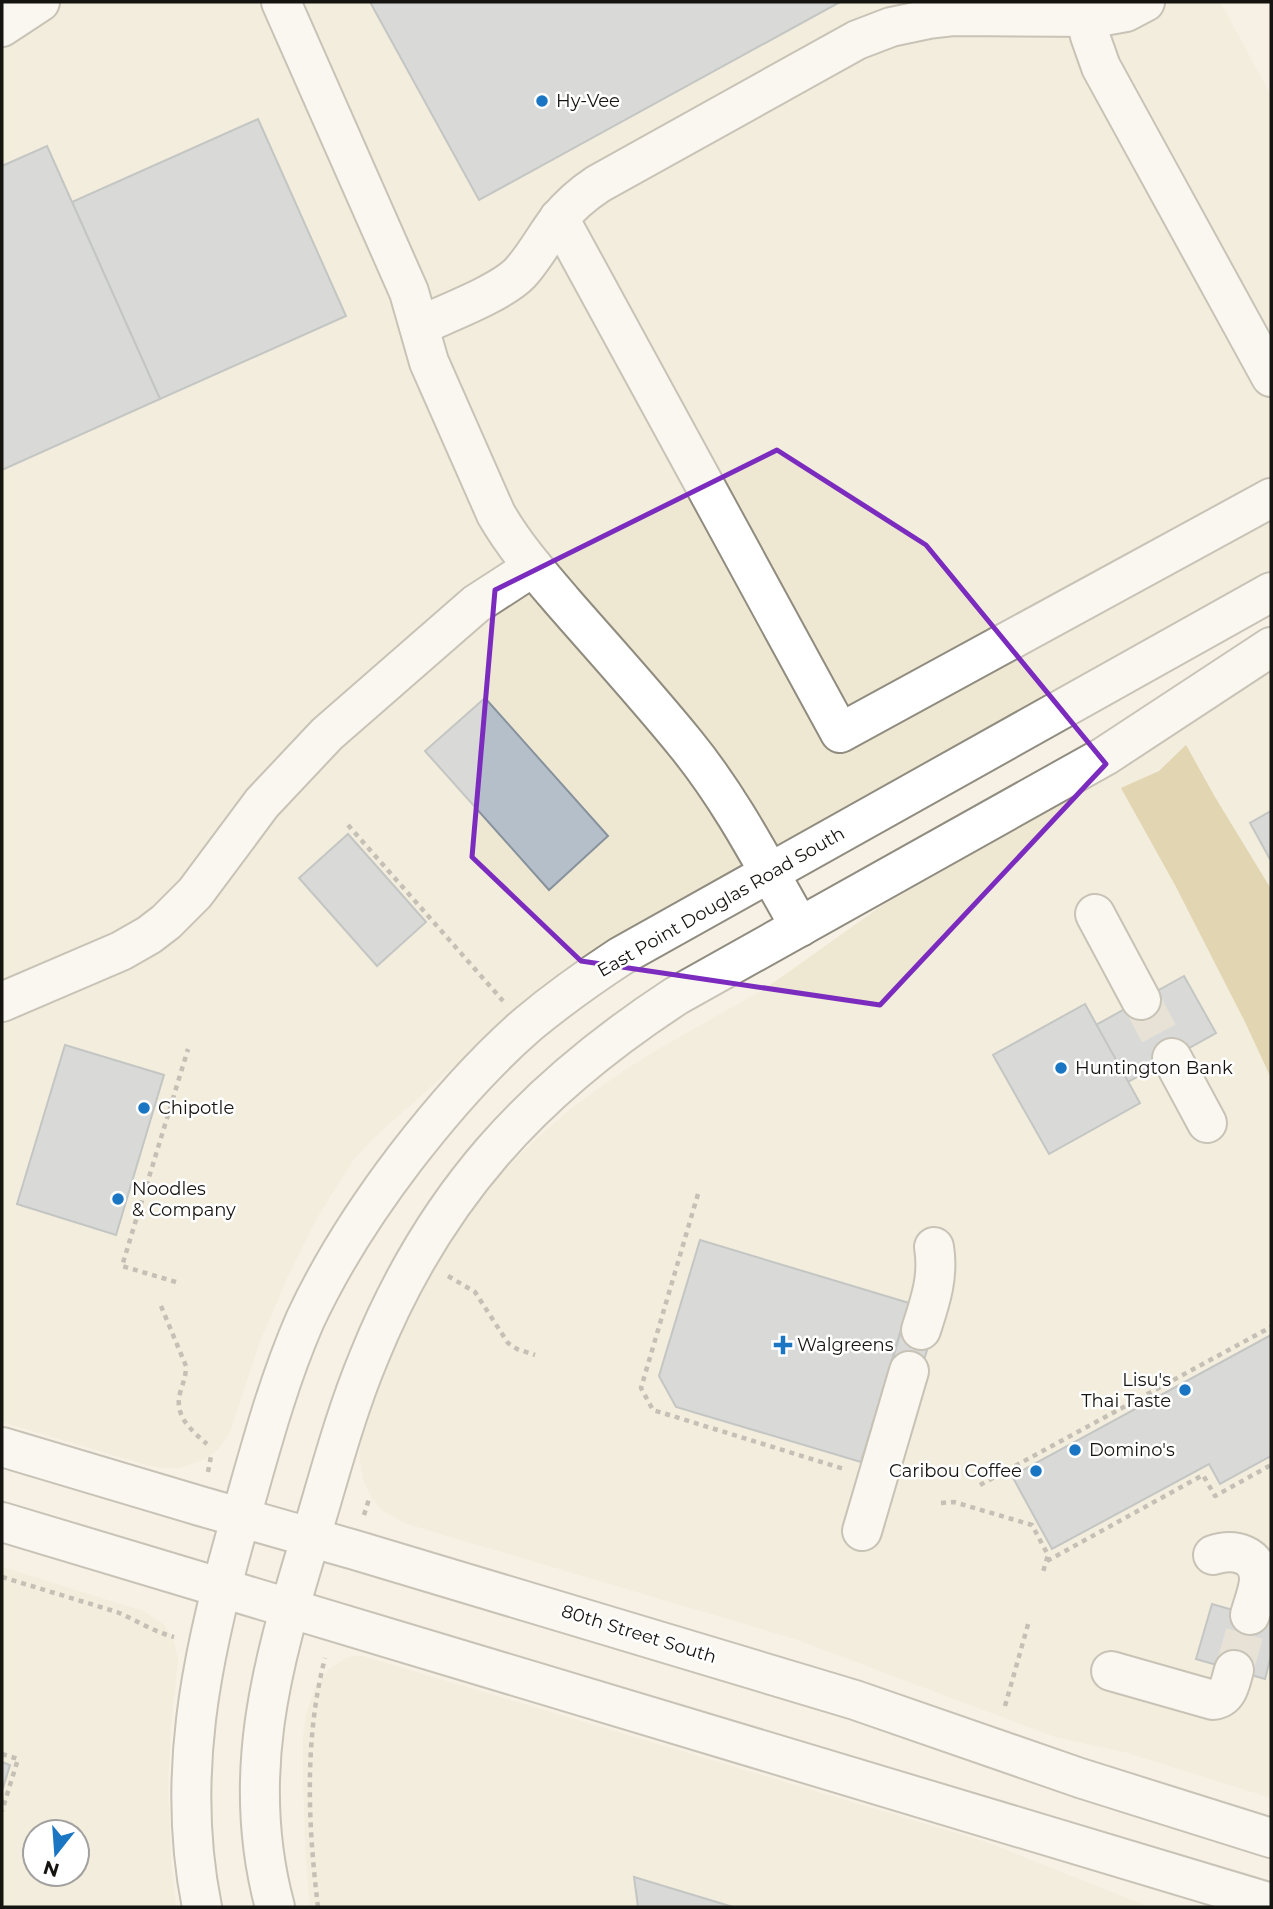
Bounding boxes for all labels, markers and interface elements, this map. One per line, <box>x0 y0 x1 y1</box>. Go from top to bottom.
place label: Hy-Vee <box>556 90 620 112</box>
marker: Hy-Vee <box>534 93 550 109</box>
street label: East Point Douglas Road South <box>594 822 848 982</box>
place label: Huntington Bank <box>1075 1057 1233 1079</box>
marker: Huntington Bank <box>1053 1060 1069 1076</box>
place label: Chipotle <box>158 1097 234 1119</box>
marker: Chipotle <box>136 1100 152 1116</box>
place label: Noodles & Company <box>132 1178 236 1221</box>
marker: Noodles & Company <box>110 1191 126 1207</box>
place label: Walgreens <box>797 1334 894 1356</box>
marker: Walgreens <box>775 1337 791 1353</box>
place label: Lisu's Thai Taste <box>1081 1369 1171 1412</box>
marker: Lisu's Thai Taste <box>1177 1382 1193 1398</box>
place label: Domino's <box>1089 1439 1175 1461</box>
marker: Domino's <box>1067 1442 1083 1458</box>
place label: Caribou Coffee <box>889 1460 1022 1482</box>
marker: Caribou Coffee <box>1028 1463 1044 1479</box>
street label: 80th Street South <box>559 1600 719 1668</box>
north arrow <box>21 1818 91 1888</box>
text: N <box>40 1856 62 1882</box>

